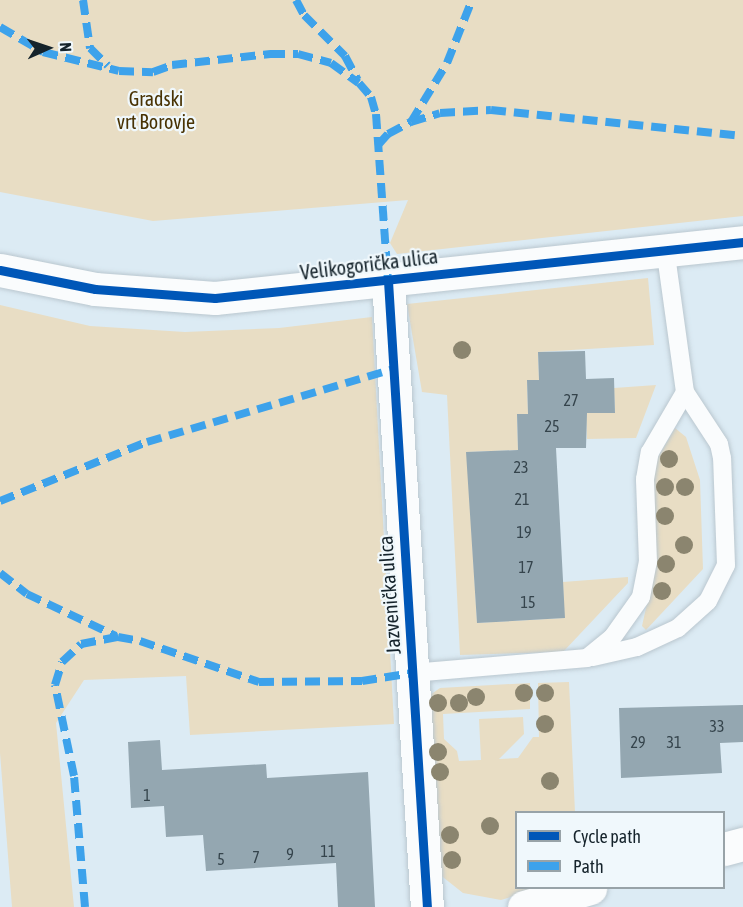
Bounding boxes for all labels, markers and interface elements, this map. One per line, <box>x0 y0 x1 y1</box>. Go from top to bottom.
north arrow <box>18 18 78 78</box>
text: N <box>57 42 75 52</box>
park label: Gradski vrt Borovje <box>117 86 195 133</box>
street label: Velikogorička ulica <box>299 244 439 284</box>
house number: 27 <box>563 390 579 410</box>
house number: 25 <box>544 416 560 436</box>
house number: 23 <box>513 457 529 477</box>
house number: 21 <box>514 489 530 509</box>
house number: 19 <box>516 522 532 542</box>
street label: Jazvenička ulica <box>373 535 405 655</box>
house number: 17 <box>518 557 534 577</box>
house number: 15 <box>520 592 536 612</box>
house number: 33 <box>709 716 725 736</box>
house number: 29 <box>630 732 646 752</box>
house number: 31 <box>666 732 682 752</box>
house number: 1 <box>143 785 151 805</box>
legend <box>515 811 725 889</box>
text: Cycle path <box>573 826 641 847</box>
house number: 11 <box>320 841 336 861</box>
house number: 9 <box>286 844 294 864</box>
house number: 7 <box>252 847 260 867</box>
house number: 5 <box>217 849 225 869</box>
text: Path <box>573 856 604 877</box>

